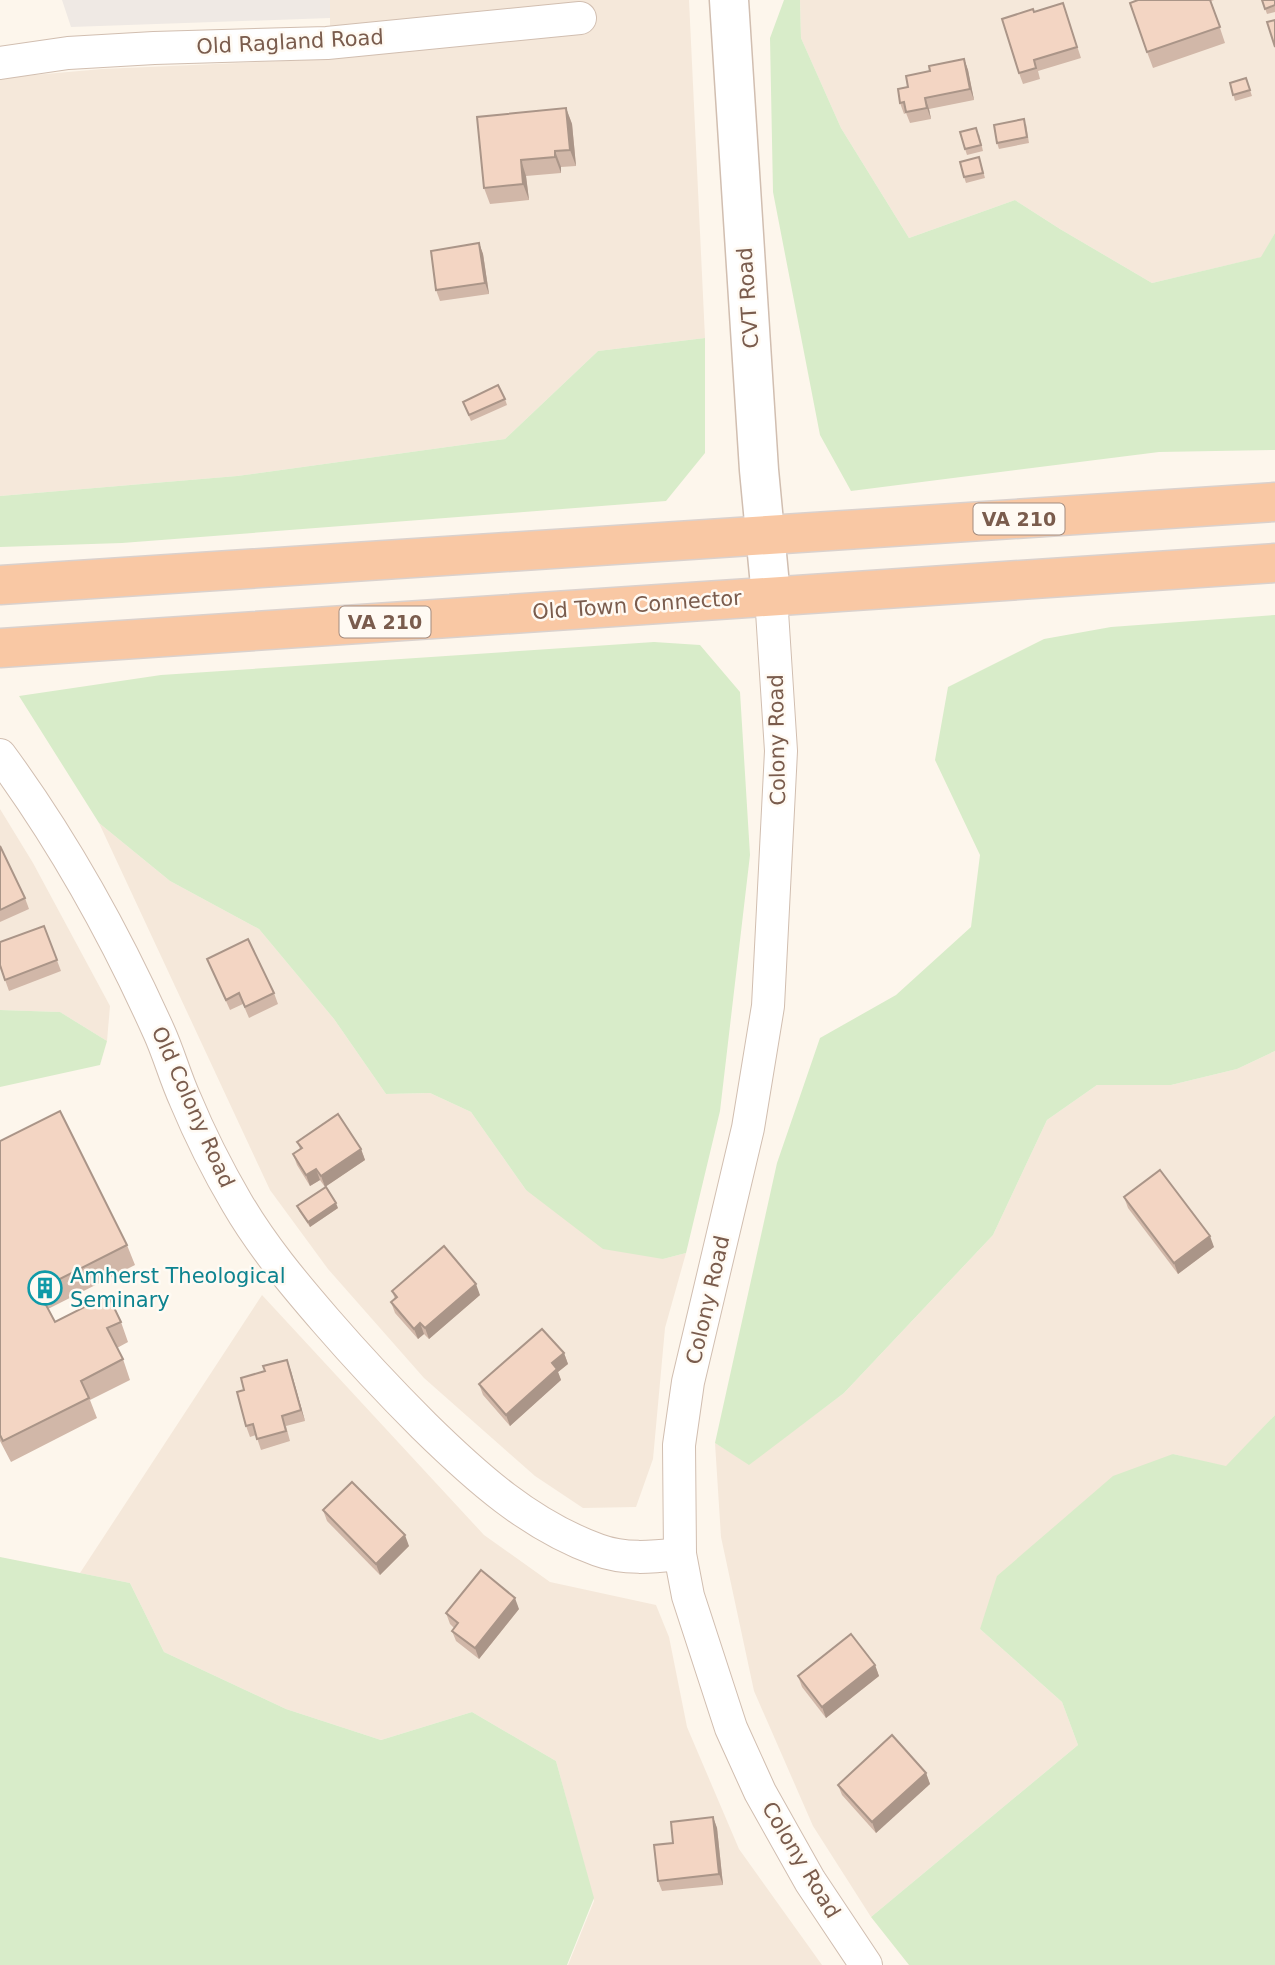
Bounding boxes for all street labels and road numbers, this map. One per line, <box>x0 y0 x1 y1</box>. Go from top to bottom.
street label: Old Ragland Road <box>196 25 384 59</box>
street label: CVT Road <box>732 247 764 349</box>
road number: VA 210 <box>974 504 1064 534</box>
street label: Old Town Connector <box>531 586 743 624</box>
road number: VA 210 <box>340 607 430 638</box>
street label: Colony Road <box>764 674 790 806</box>
street label: Old Colony Road <box>147 1023 239 1191</box>
street label: Colony Road <box>682 1233 734 1367</box>
street label: Colony Road <box>757 1798 845 1922</box>

